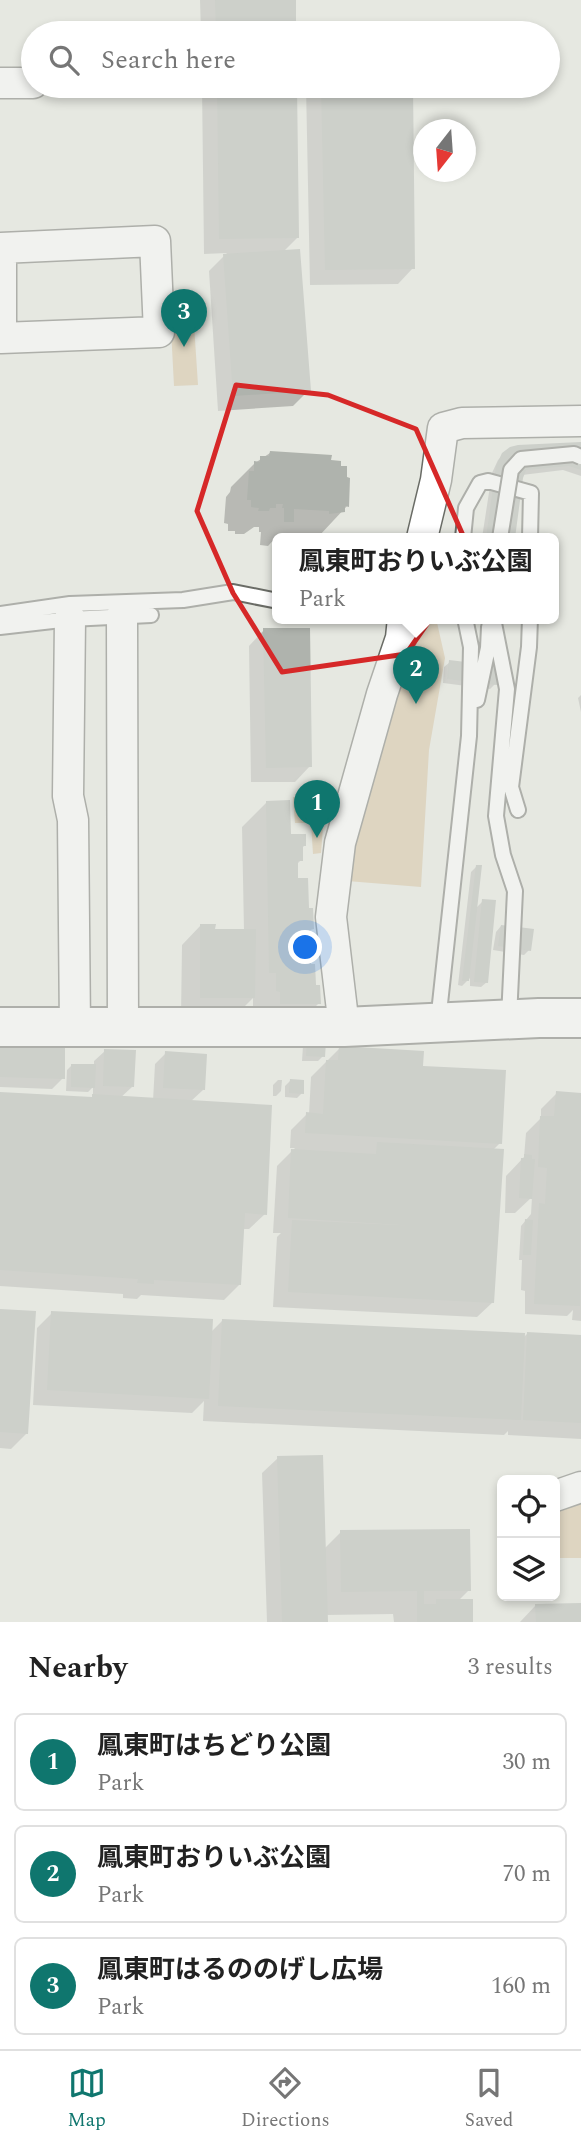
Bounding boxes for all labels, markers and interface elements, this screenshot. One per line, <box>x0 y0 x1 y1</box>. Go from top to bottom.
search box <box>21 21 560 98</box>
text: Search here <box>101 40 236 80</box>
icon: search <box>45 41 83 79</box>
north arrow <box>413 119 476 182</box>
pin: 3 <box>161 289 207 347</box>
popup <box>272 533 559 624</box>
text: 鳳東町おりいぶ公園 <box>298 542 533 582</box>
text: Park <box>298 582 346 617</box>
pin: 2 <box>393 646 439 704</box>
pin: 1 <box>294 780 340 838</box>
your location <box>288 930 322 964</box>
map controls <box>497 1475 560 1601</box>
button: locate <box>497 1475 560 1538</box>
button: layers <box>497 1538 560 1601</box>
text: Nearby <box>28 1645 127 1691</box>
text: 3 results <box>468 1650 553 1685</box>
text: 鳳東町はちどり公園 <box>97 1726 331 1766</box>
text: 1 <box>47 1745 59 1780</box>
text: 30 m <box>502 1745 551 1780</box>
text: Park <box>97 1766 144 1801</box>
text: 鳳東町おりいぶ公園 <box>97 1838 331 1878</box>
text: 2 <box>47 1857 59 1892</box>
text: 70 m <box>502 1857 551 1892</box>
text: Park <box>97 1878 144 1913</box>
text: 鳳東町はるののげし広場 <box>97 1950 383 1990</box>
text: 3 <box>47 1969 59 2004</box>
text: 160 m <box>491 1969 551 2004</box>
text: Park <box>97 1990 144 2025</box>
tab: Map <box>68 2064 106 2135</box>
tab: Directions <box>241 2064 330 2135</box>
tab: Saved <box>465 2064 513 2135</box>

